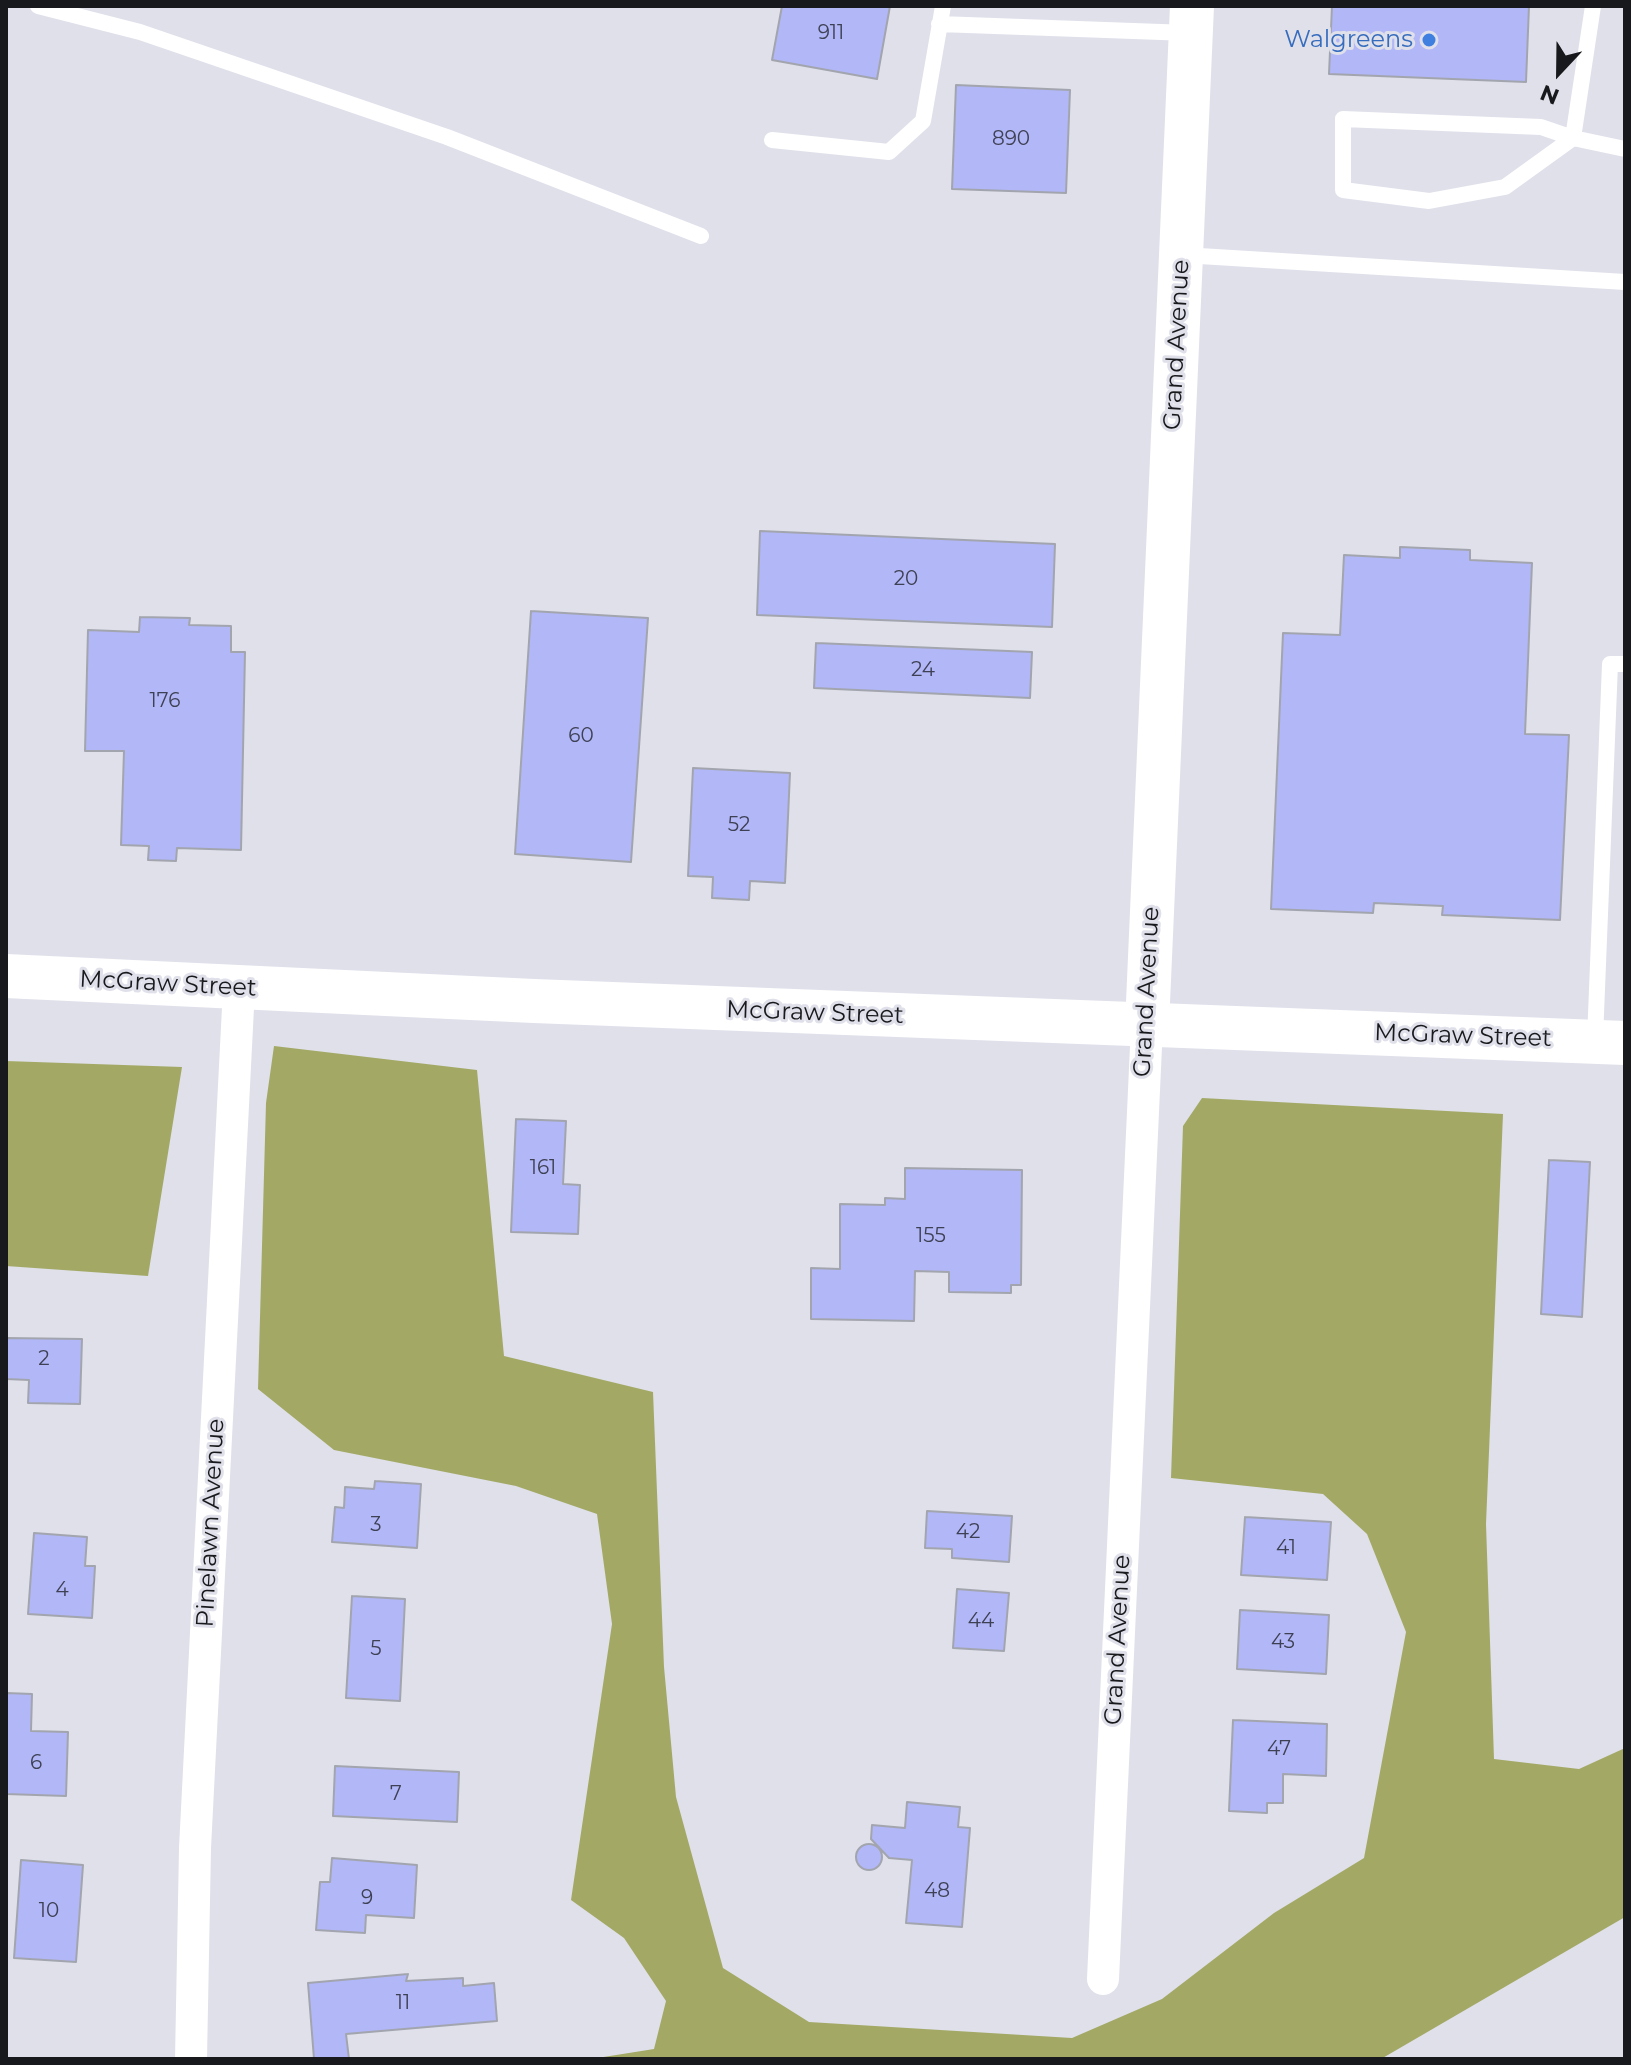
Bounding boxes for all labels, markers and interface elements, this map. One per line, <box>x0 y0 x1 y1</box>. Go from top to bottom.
house number: 911 <box>818 21 844 45</box>
place label: Walgreens <box>1284 26 1413 54</box>
marker: Walgreens <box>1420 31 1438 49</box>
north arrow <box>1519 32 1599 112</box>
text: N <box>1537 79 1563 111</box>
house number: 890 <box>992 127 1030 151</box>
street label: Grand Avenue <box>1158 259 1196 431</box>
house number: 20 <box>894 567 918 591</box>
house number: 24 <box>911 658 935 682</box>
house number: 176 <box>150 689 180 713</box>
house number: 60 <box>568 724 594 748</box>
house number: 52 <box>728 813 750 837</box>
street label: Grand Avenue <box>1128 906 1166 1078</box>
street label: McGraw Street <box>79 965 257 1003</box>
street label: McGraw Street <box>726 996 904 1030</box>
street label: McGraw Street <box>1374 1019 1552 1053</box>
house number: 161 <box>530 1156 556 1180</box>
house number: 155 <box>916 1224 946 1248</box>
house number: 2 <box>38 1347 50 1371</box>
street label: Pinelawn Avenue <box>191 1418 231 1628</box>
house number: 3 <box>370 1513 382 1537</box>
house number: 42 <box>956 1520 980 1544</box>
house number: 41 <box>1276 1536 1296 1560</box>
street label: Grand Avenue <box>1099 1554 1137 1726</box>
house number: 4 <box>55 1578 69 1602</box>
house number: 44 <box>968 1609 994 1633</box>
house number: 43 <box>1271 1630 1295 1654</box>
house number: 5 <box>370 1637 382 1661</box>
house number: 47 <box>1267 1737 1291 1761</box>
house number: 6 <box>30 1751 42 1775</box>
house number: 7 <box>390 1782 402 1806</box>
house number: 48 <box>924 1879 950 1903</box>
house number: 9 <box>361 1886 373 1910</box>
house number: 10 <box>39 1899 59 1923</box>
house number: 11 <box>396 1991 410 2015</box>

